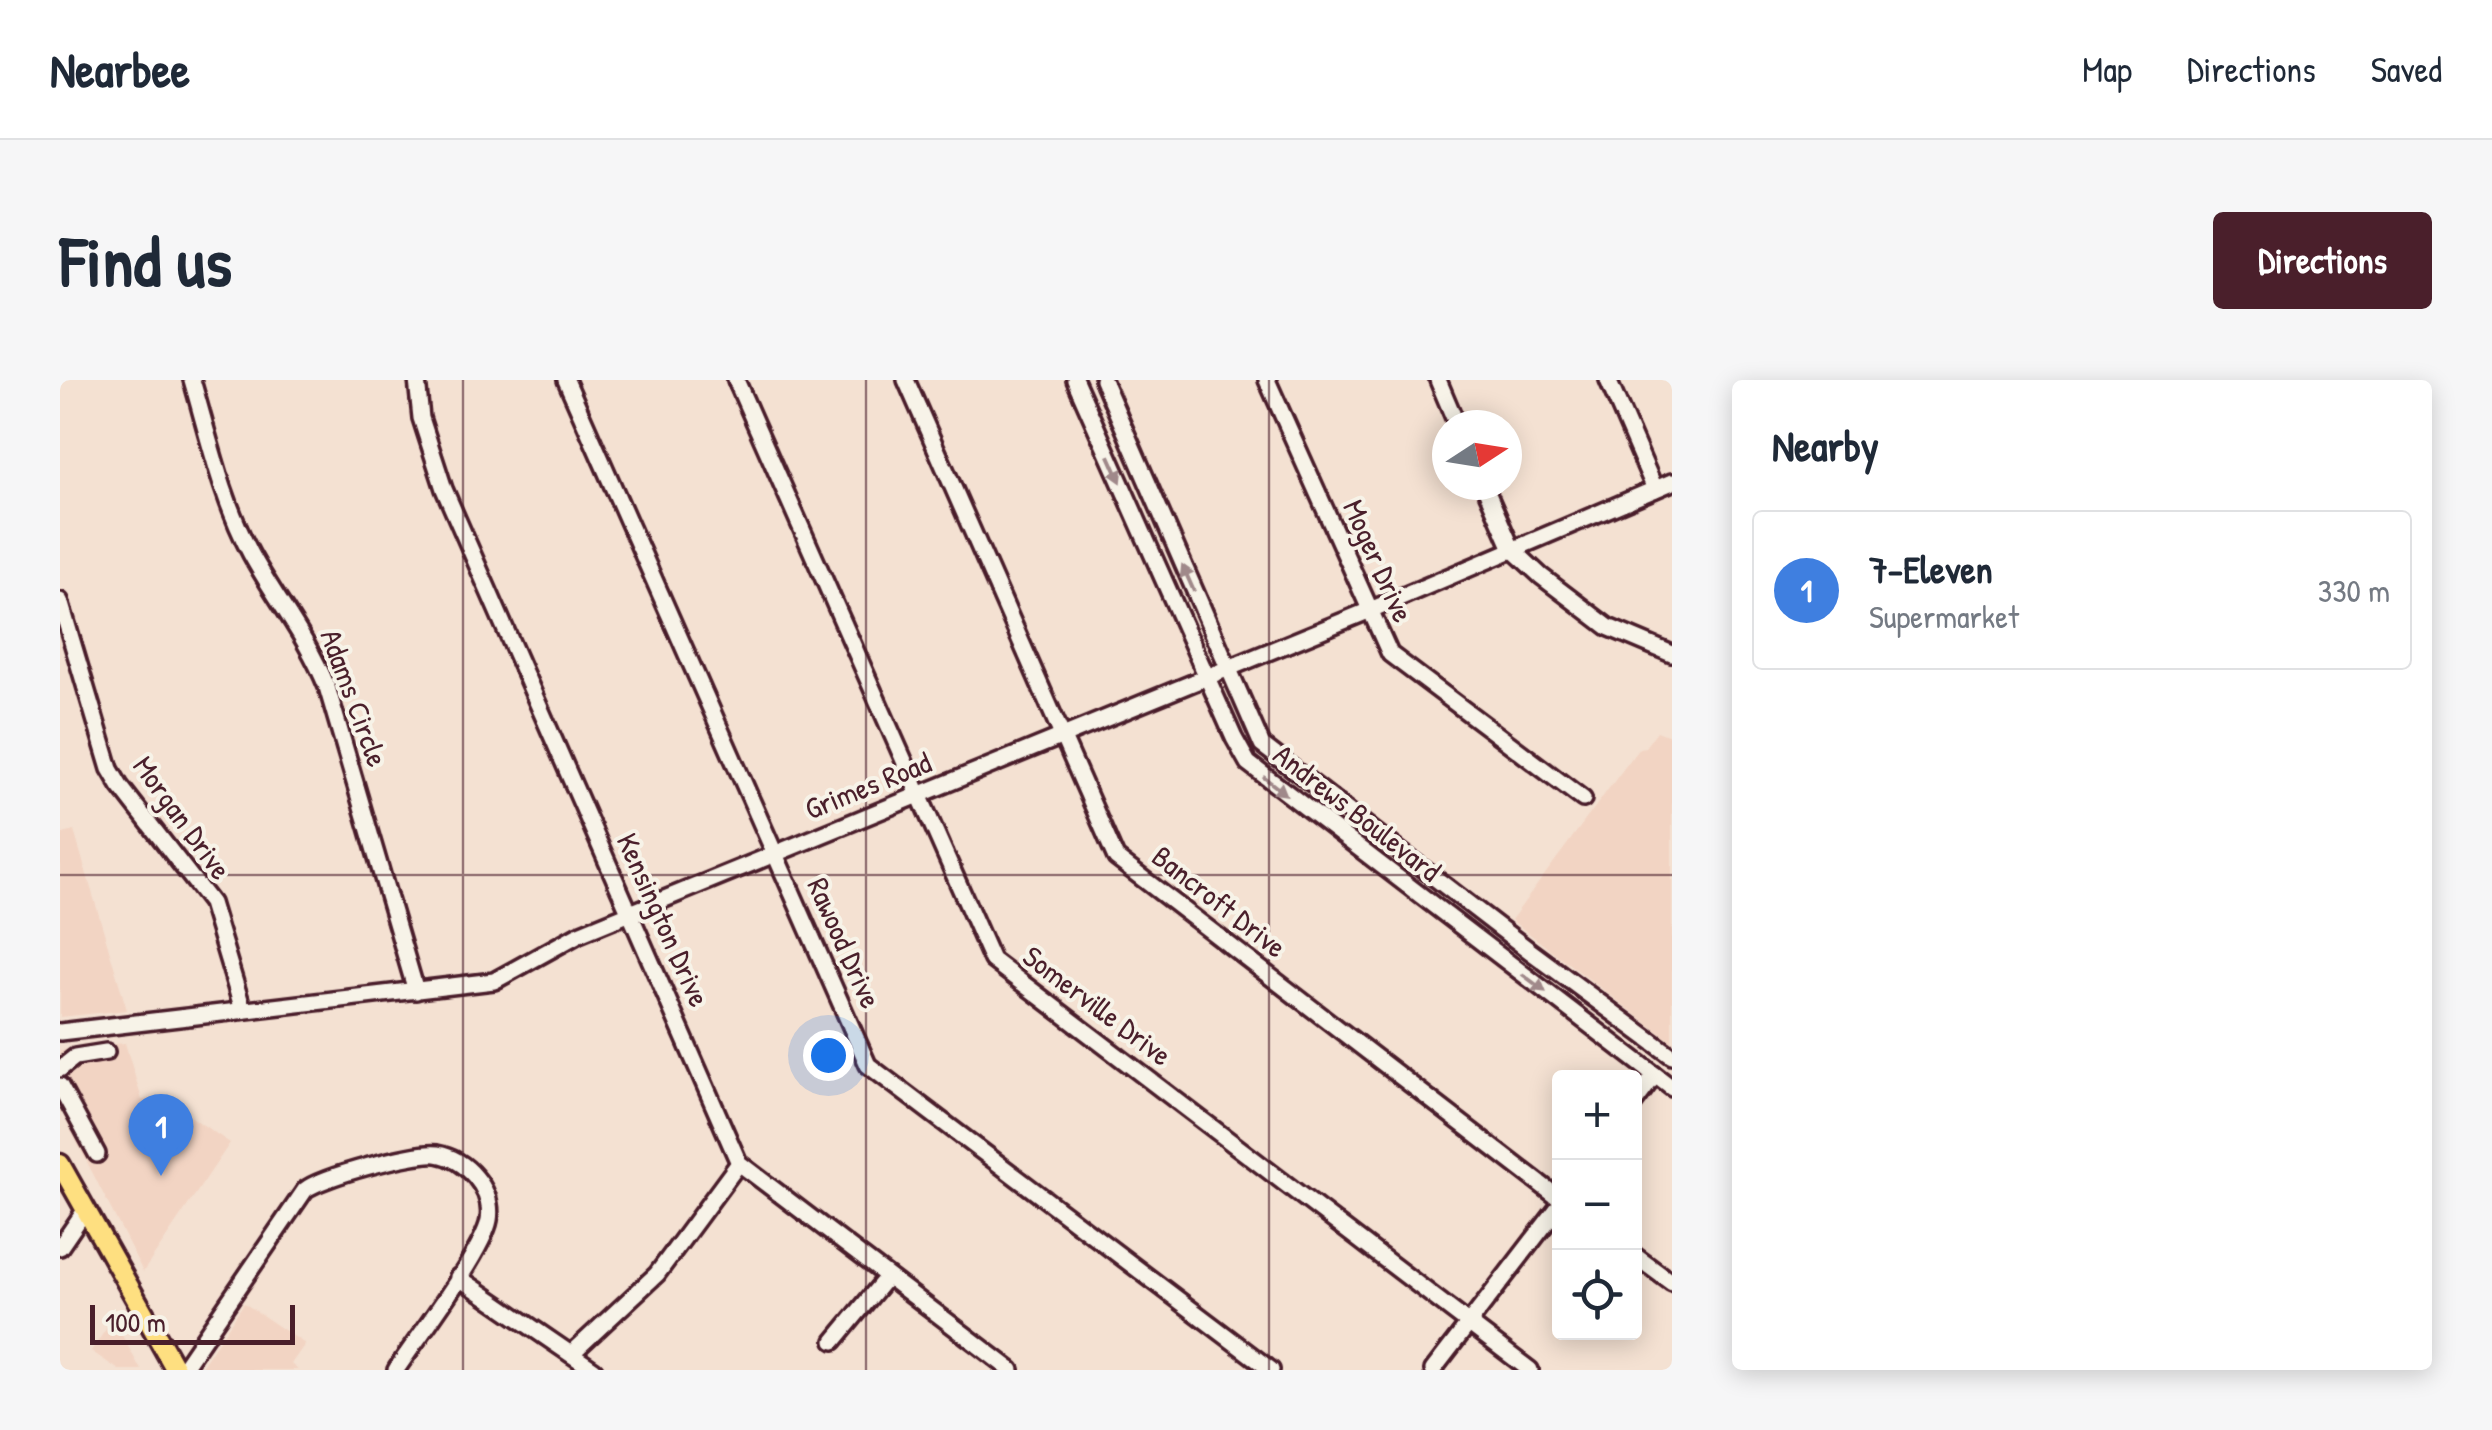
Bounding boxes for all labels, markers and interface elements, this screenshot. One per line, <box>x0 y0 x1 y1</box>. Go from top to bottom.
text: Nearbee <box>50 37 190 102</box>
text: Map <box>2082 46 2132 93</box>
text: Directions <box>2187 46 2316 93</box>
text: Saved <box>2371 46 2442 93</box>
button: Directions <box>2213 212 2432 309</box>
text: Find us <box>60 213 232 308</box>
north arrow <box>1432 410 1522 500</box>
text: Nearby <box>1772 417 1879 474</box>
one-way arrow <box>1107 454 1123 484</box>
street label: Moger Drive <box>1334 493 1424 628</box>
text: 7-Eleven <box>1869 543 1993 595</box>
one-way arrow <box>1180 563 1196 593</box>
text: 1 <box>1801 569 1812 612</box>
text: 330 m <box>2318 569 2390 612</box>
text: Supermarket <box>1869 595 2019 638</box>
street label: Adams Circle <box>312 624 398 772</box>
street label: Andrews Boulevard <box>1266 734 1450 890</box>
street label: Grimes Road <box>799 742 937 828</box>
street label: Morgan Drive <box>124 748 241 887</box>
one-way arrow <box>1263 775 1288 796</box>
street label: Kensington Drive <box>608 827 720 1013</box>
street label: Bancroft Drive <box>1144 836 1295 966</box>
street label: Rawood Drive <box>798 871 891 1014</box>
street label: Somerville Drive <box>1015 936 1180 1074</box>
one-way arrow <box>1521 972 1547 993</box>
your location <box>803 1030 854 1081</box>
map controls <box>1552 1070 1642 1340</box>
button: + <box>1552 1070 1642 1160</box>
pin: 1 <box>128 1094 194 1176</box>
button: − <box>1552 1160 1642 1250</box>
button: locate <box>1552 1250 1642 1340</box>
scale bar <box>90 1300 295 1344</box>
text: 100 m <box>105 1303 166 1341</box>

